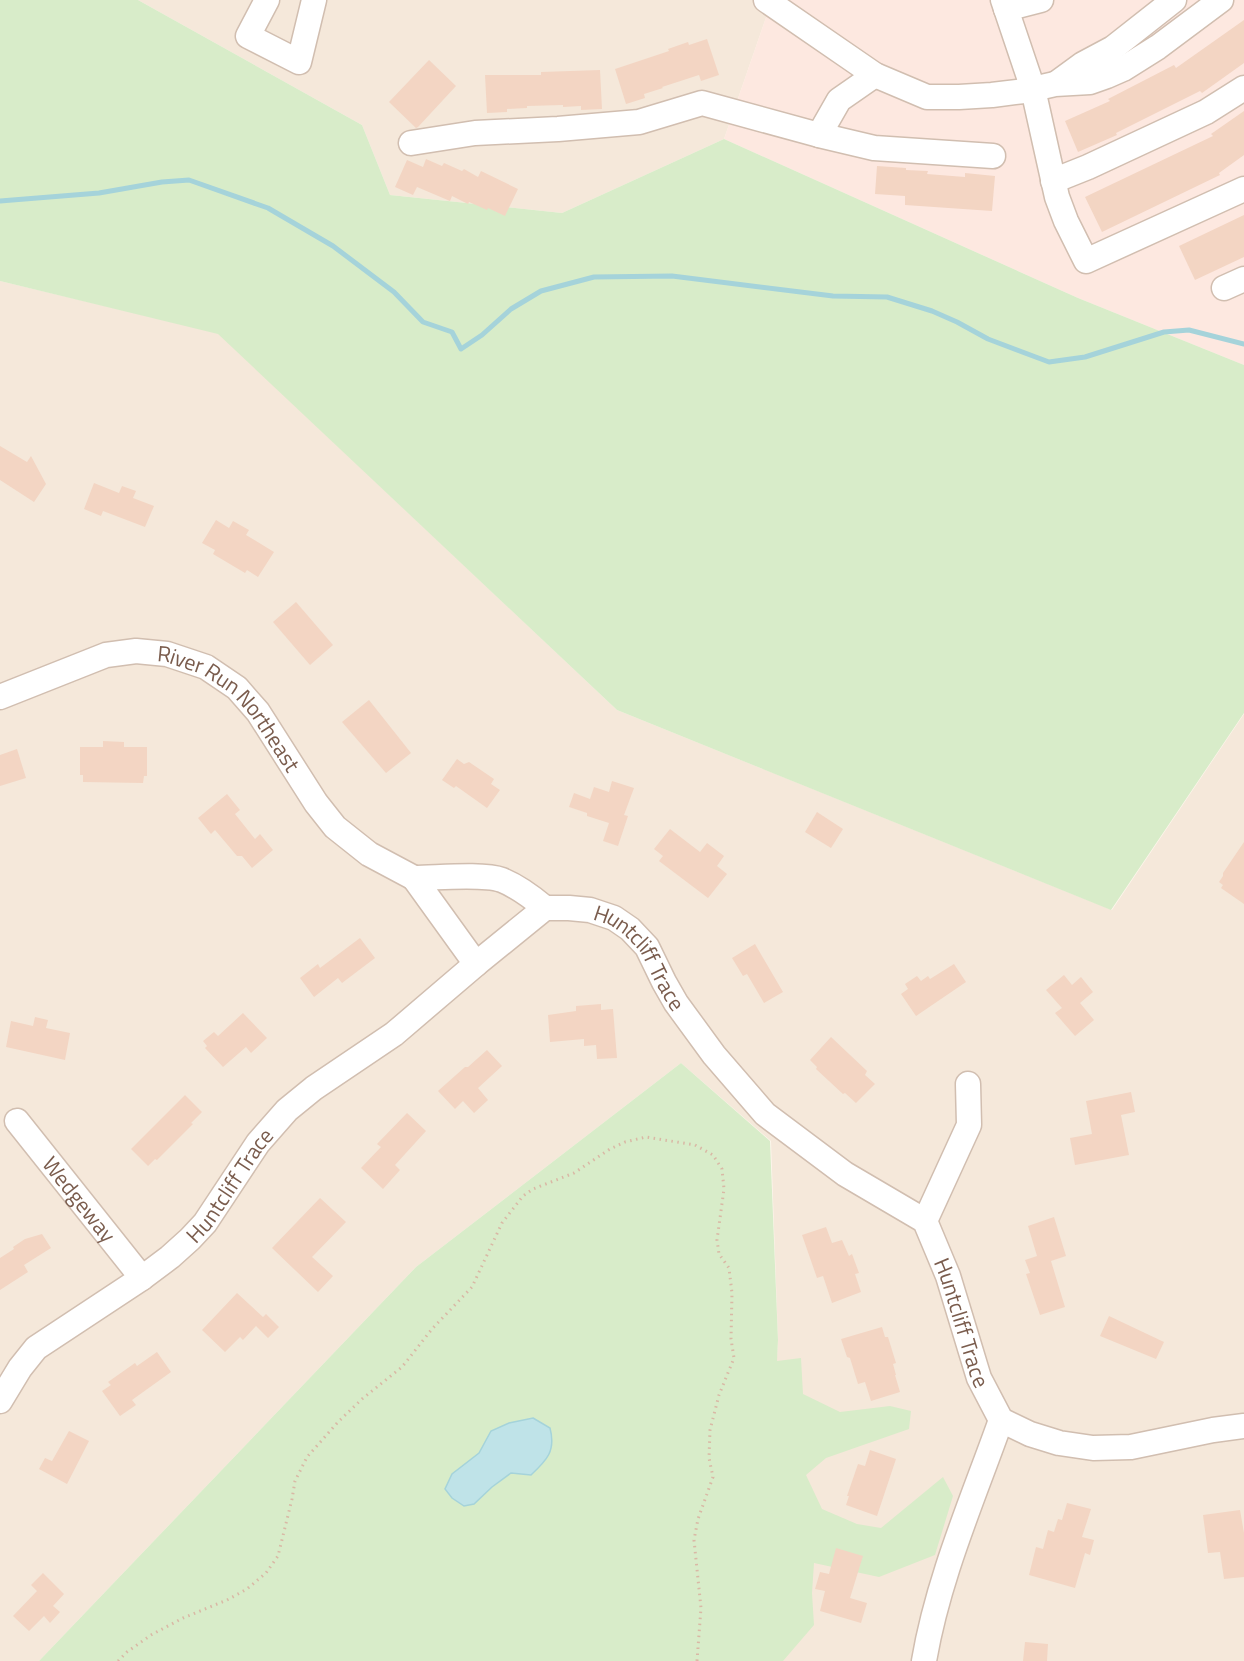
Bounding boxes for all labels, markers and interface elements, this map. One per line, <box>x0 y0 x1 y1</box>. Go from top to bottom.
street label: River Run Northeast <box>156 636 309 779</box>
street label: Huntcliff Trace <box>589 895 693 1018</box>
street label: Huntcliff Trace <box>178 1120 281 1251</box>
street label: Wedgeway <box>34 1149 125 1250</box>
street label: Huntcliff Trace <box>925 1252 998 1394</box>

